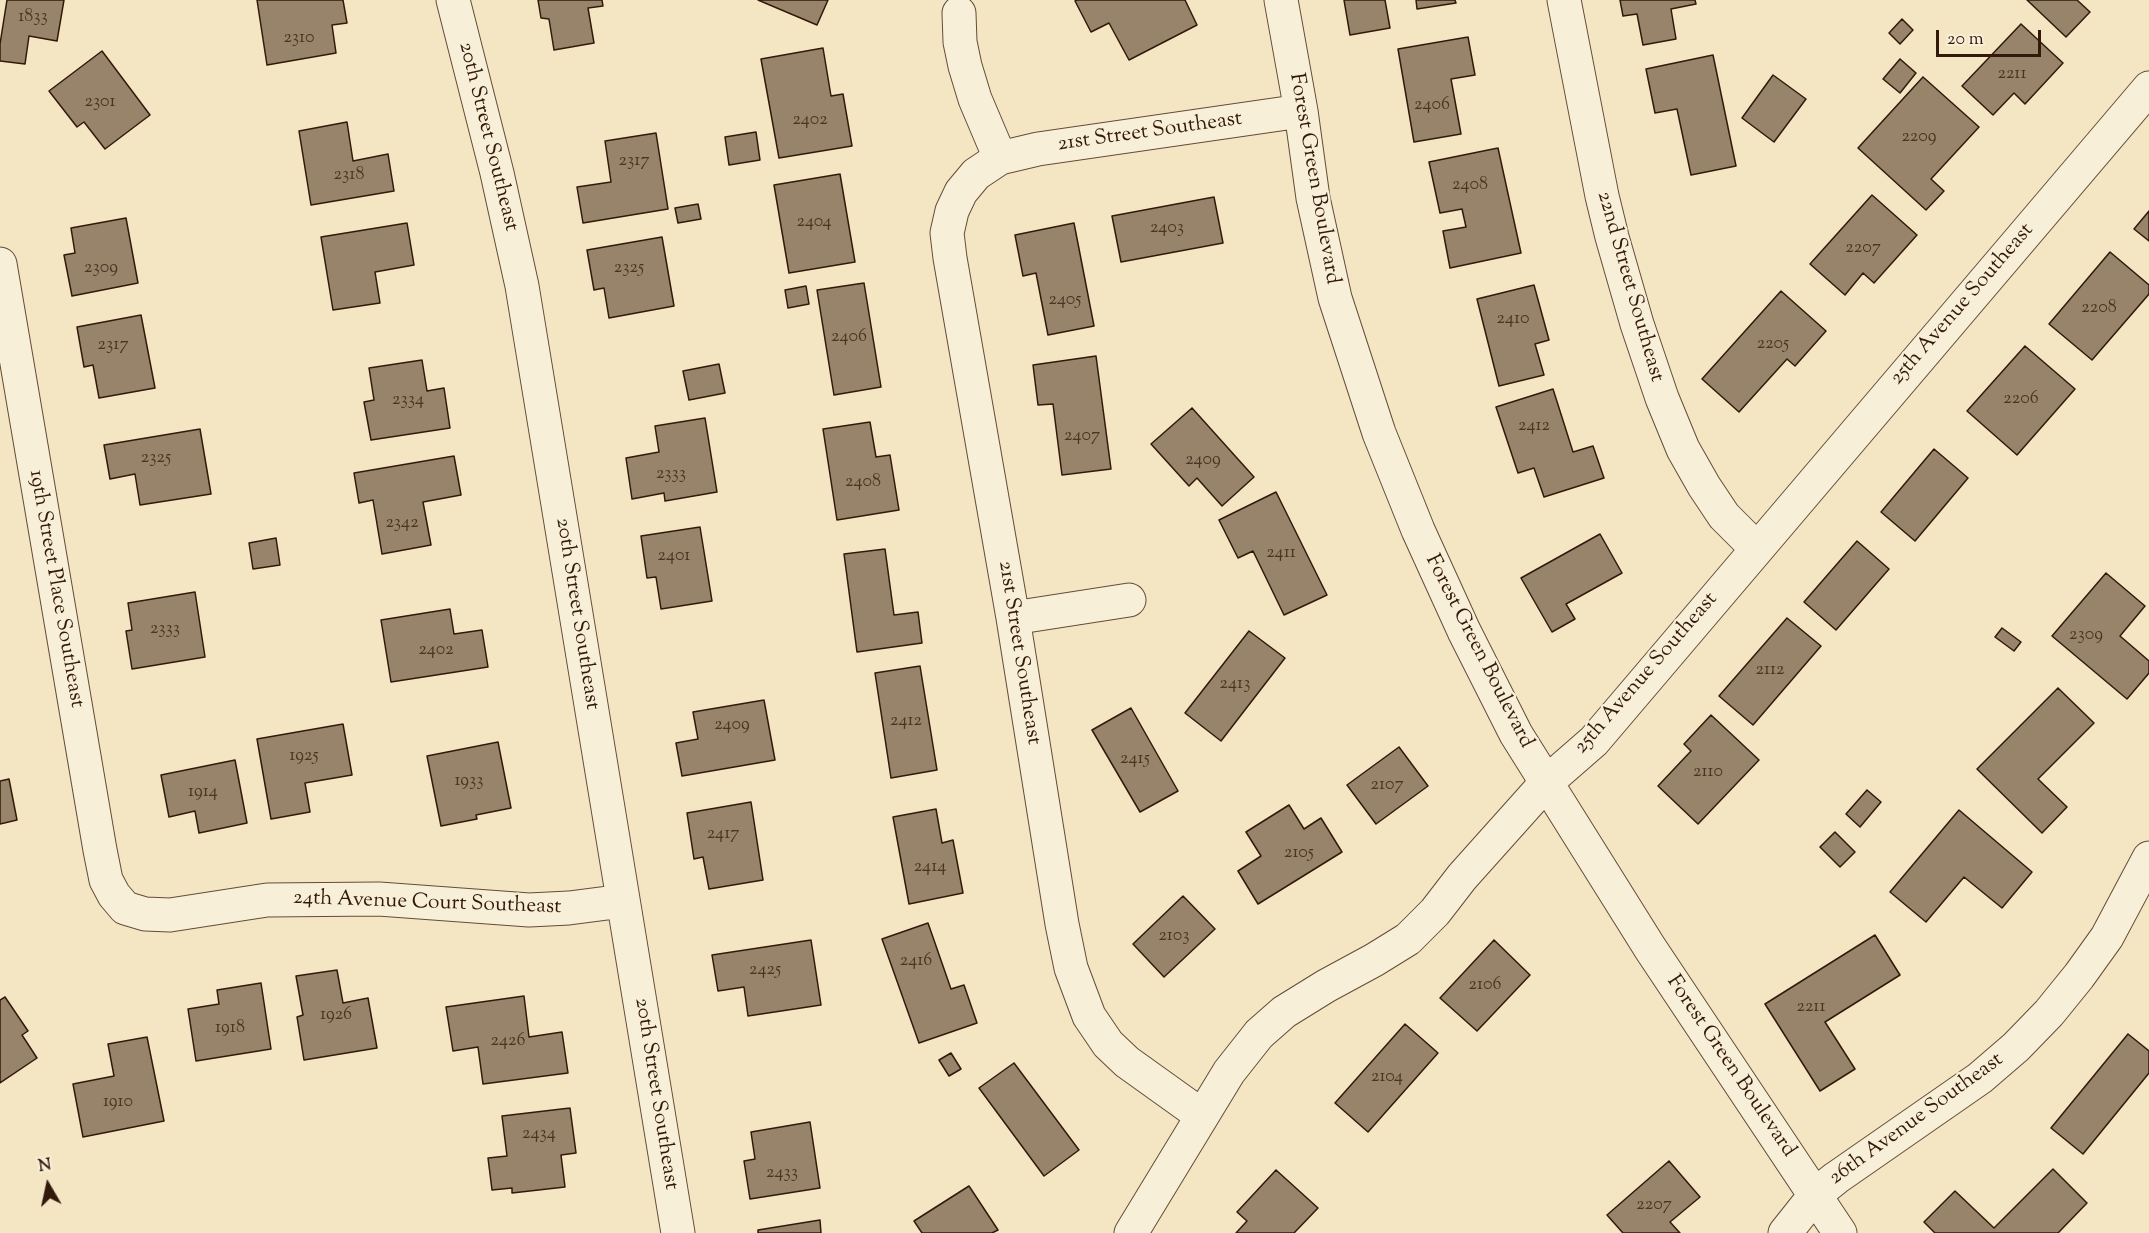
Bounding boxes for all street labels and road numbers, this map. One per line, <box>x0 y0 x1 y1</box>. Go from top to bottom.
street label: 20th Street Southeast <box>451 40 523 234</box>
street label: Forest Green Boulevard <box>1282 71 1344 287</box>
street label: 21st Street Southeast <box>1056 108 1244 158</box>
street label: 22nd Street Southeast <box>1590 189 1668 385</box>
street label: 25th Avenue Southeast <box>1886 219 2040 391</box>
street label: 19th Street Place Southeast <box>22 468 88 710</box>
street label: 20th Street Southeast <box>548 516 604 712</box>
street label: Forest Green Boulevard <box>1418 551 1538 753</box>
street label: 21st Street Southeast <box>991 559 1045 747</box>
street label: 25th Avenue Southeast <box>1570 588 1724 760</box>
street label: 24th Avenue Court Southeast <box>292 887 562 921</box>
street label: Forest Green Boulevard <box>1660 971 1800 1163</box>
street label: 20th Street Southeast <box>627 996 683 1192</box>
street label: 26th Avenue Southeast <box>1825 1048 2009 1192</box>

